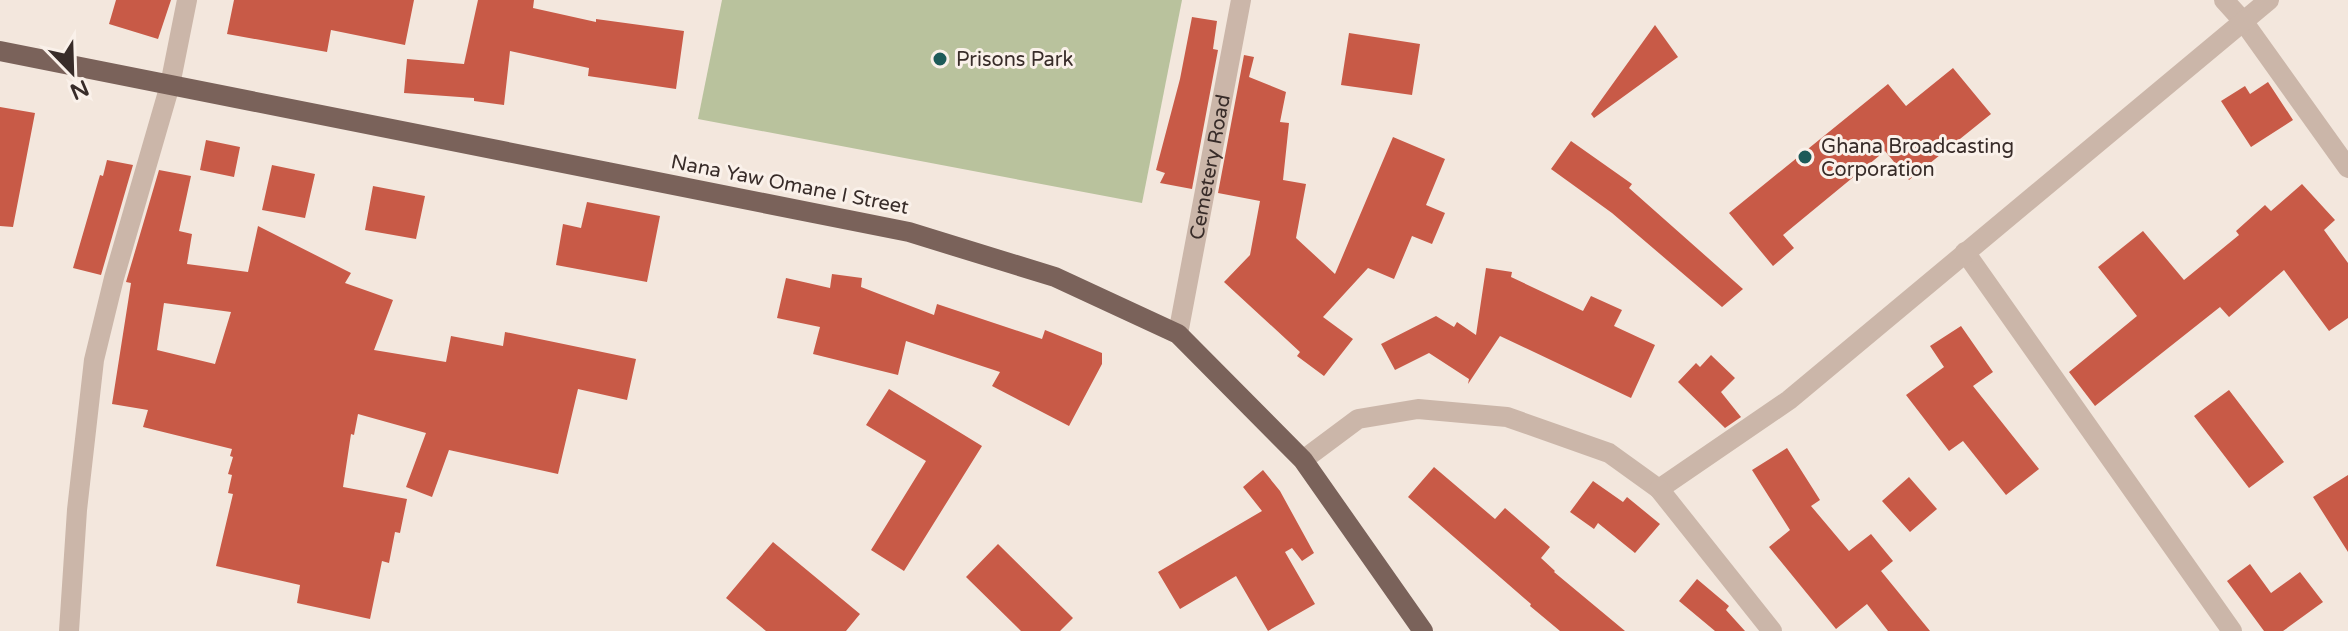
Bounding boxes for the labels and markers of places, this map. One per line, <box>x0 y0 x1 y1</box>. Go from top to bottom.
place label: Prisons Park <box>956 48 1073 72</box>
marker: Prisons Park <box>931 50 949 68</box>
place label: Ghana Broadcasting Corporation <box>1821 135 2014 182</box>
marker: Ghana Broadcasting Corporation <box>1796 148 1814 166</box>

